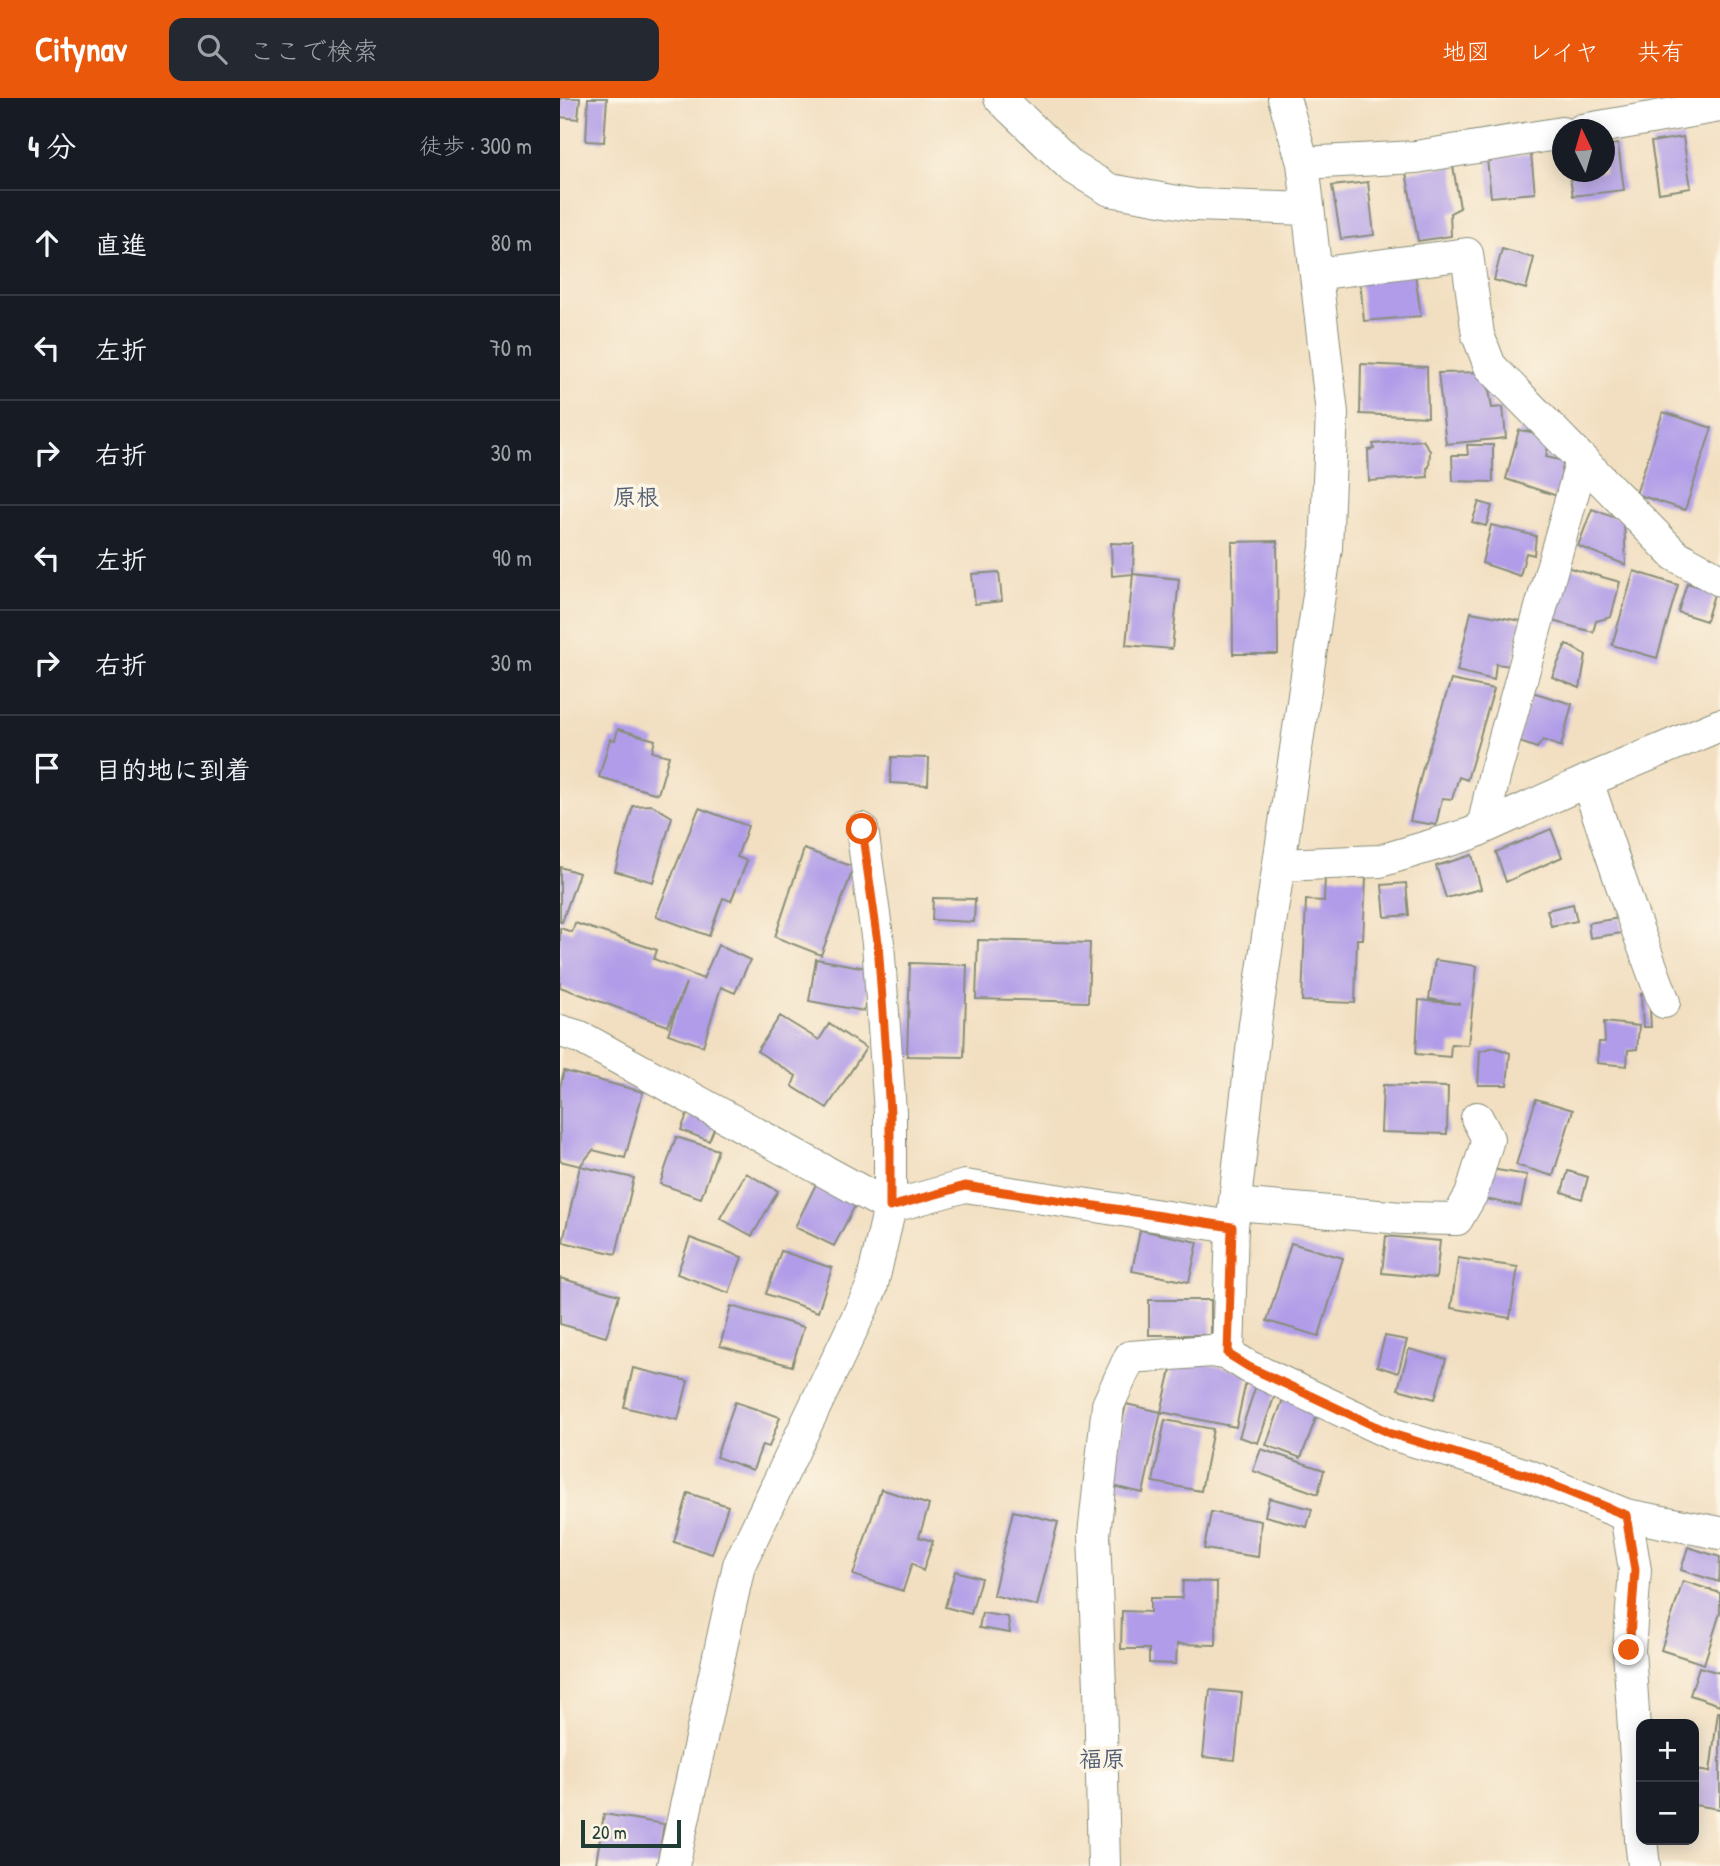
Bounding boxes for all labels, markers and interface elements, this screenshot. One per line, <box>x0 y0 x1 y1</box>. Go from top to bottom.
search box <box>169 18 659 81</box>
text: Citynav <box>35 27 127 71</box>
icon: search <box>193 30 231 68</box>
text: ここで検索 <box>249 33 379 68</box>
text: 地図 <box>1442 35 1490 67</box>
text: レイヤ <box>1528 35 1599 67</box>
text: 共有 <box>1637 35 1685 67</box>
north arrow <box>1552 119 1615 182</box>
text: 4 分 <box>28 126 76 166</box>
text: 徒歩 · 300 m <box>419 130 532 161</box>
icon: ahead <box>28 224 66 262</box>
text: 直進 <box>95 227 147 262</box>
text: 80 m <box>491 227 532 258</box>
icon: left <box>28 329 66 367</box>
text: 左折 <box>95 332 147 367</box>
text: 70 m <box>489 332 532 363</box>
icon: right <box>28 434 66 472</box>
text: 右折 <box>95 437 147 472</box>
text: 30 m <box>490 437 532 468</box>
district label: 原根 <box>613 481 659 512</box>
icon: left <box>28 539 66 577</box>
text: 左折 <box>95 542 147 577</box>
text: 90 m <box>492 542 532 573</box>
icon: right <box>28 644 66 682</box>
text: 右折 <box>95 647 147 682</box>
text: 30 m <box>490 647 532 678</box>
icon: arrive <box>28 749 66 787</box>
text: 目的地に到着 <box>95 752 251 787</box>
route start <box>846 813 877 844</box>
route end <box>1613 1634 1644 1665</box>
map controls <box>1636 1719 1699 1845</box>
button: + <box>1636 1719 1699 1782</box>
district label: 福原 <box>1079 1743 1125 1774</box>
button: − <box>1636 1782 1699 1845</box>
scale bar <box>581 1817 681 1849</box>
text: 20 m <box>592 1819 627 1845</box>

